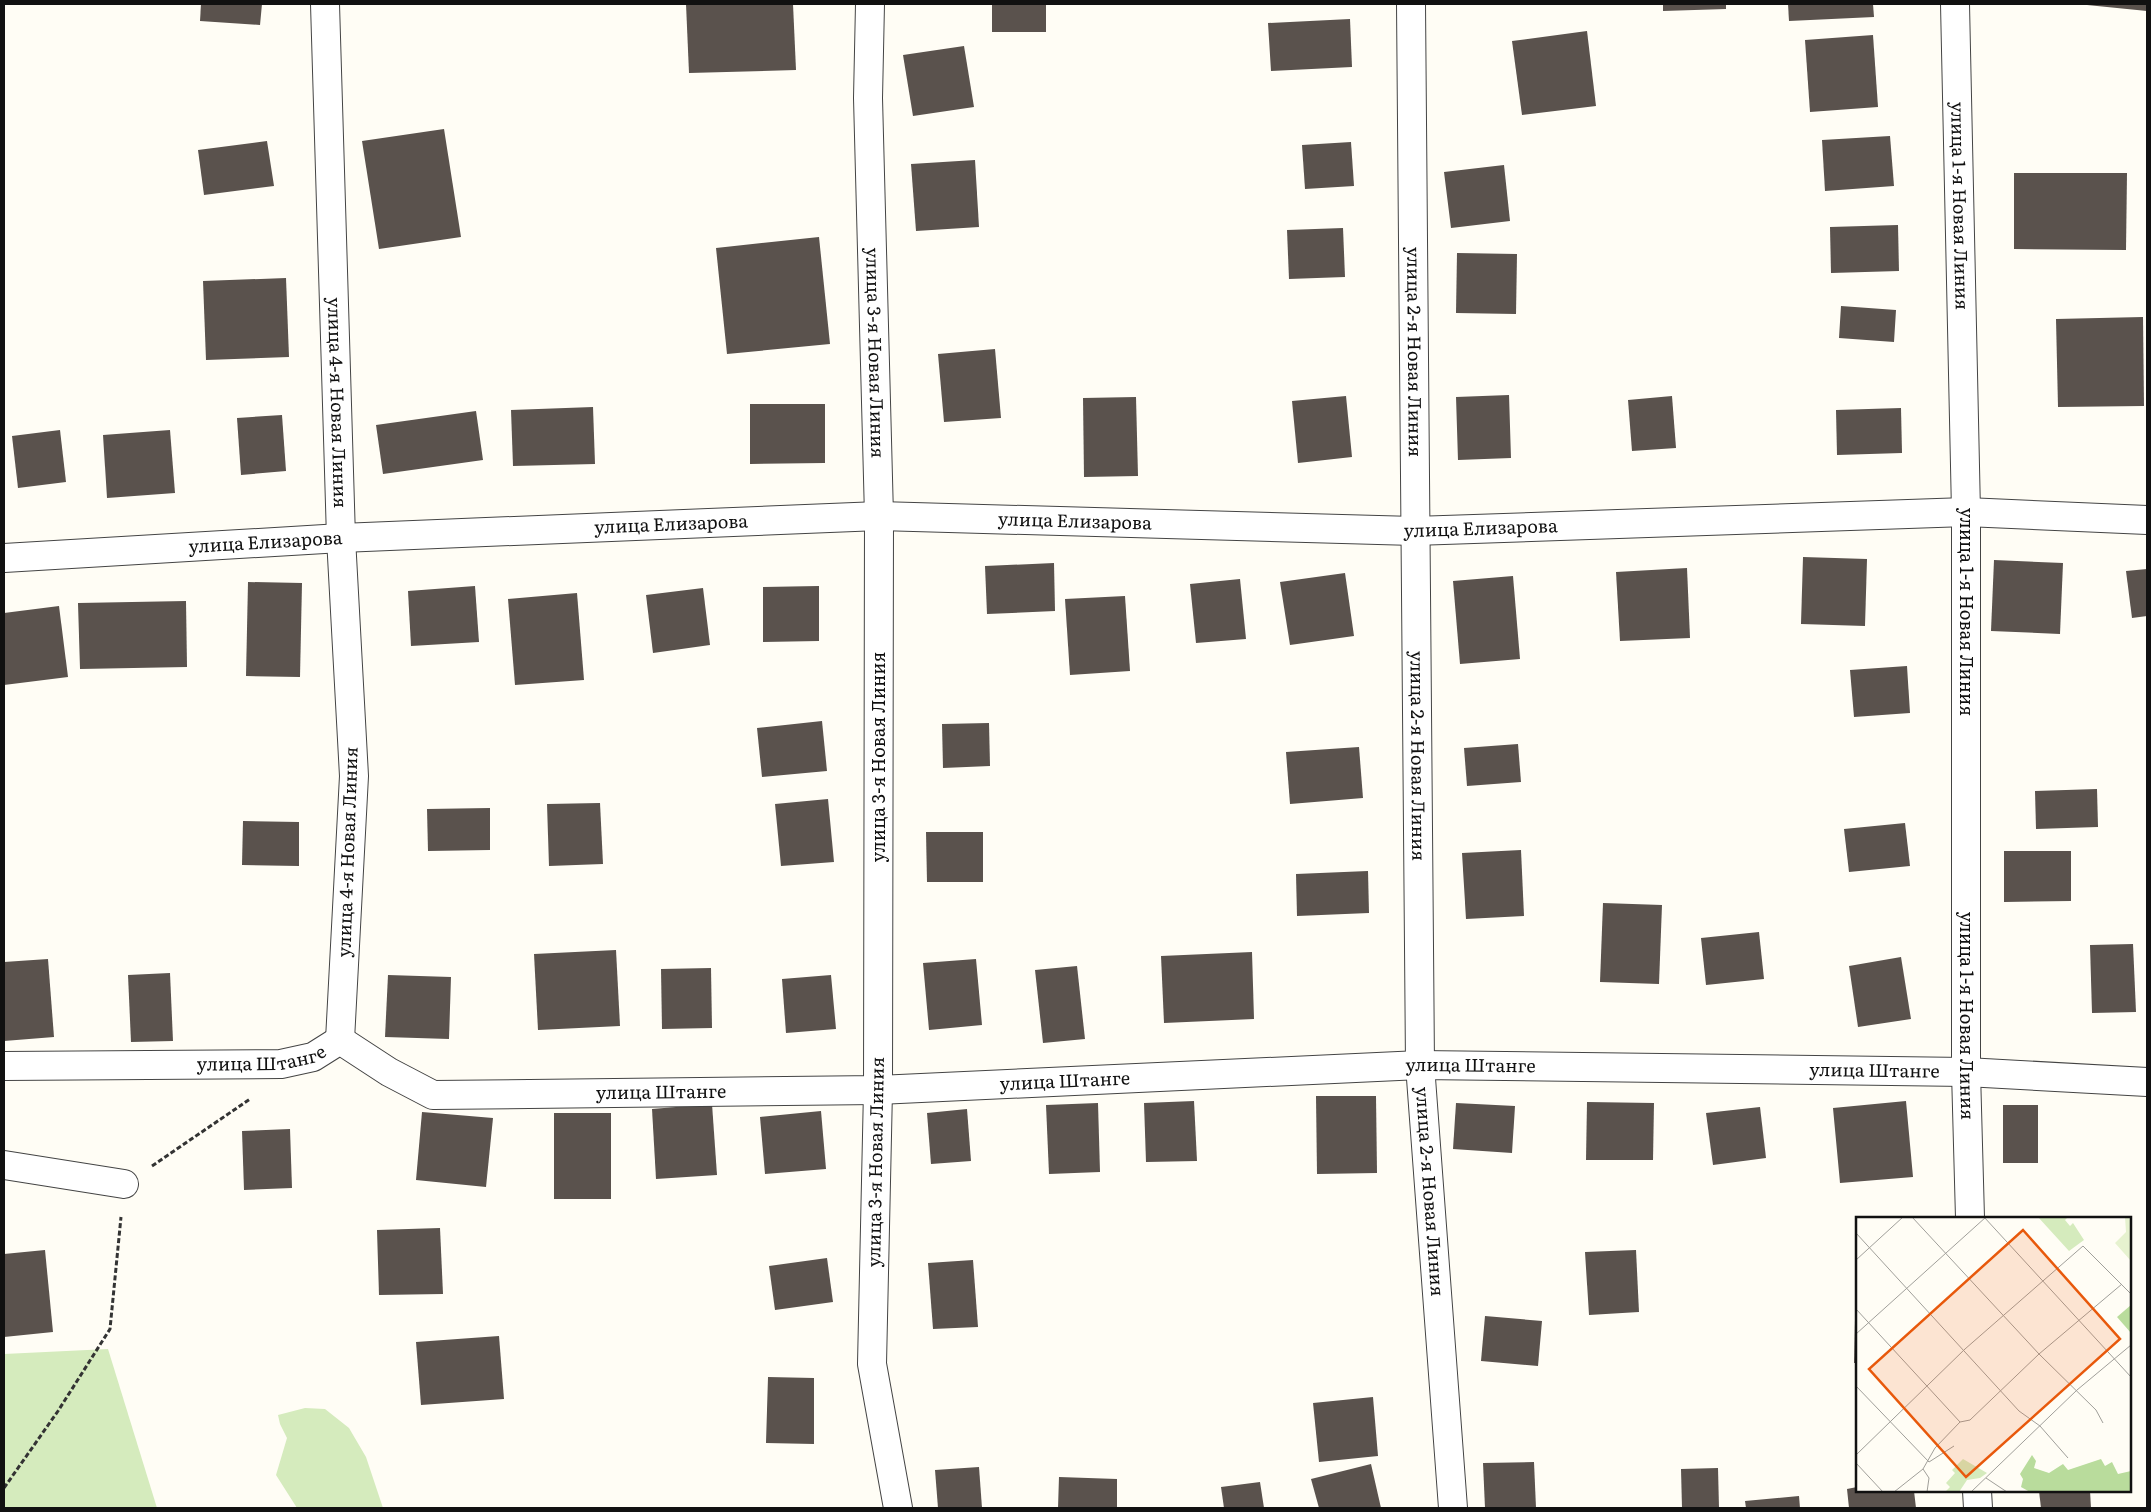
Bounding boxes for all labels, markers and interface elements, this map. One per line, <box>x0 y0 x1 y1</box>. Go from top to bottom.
street label: улица 1-я Новая Линия <box>1945 102 1977 310</box>
street label: улица 3-я Новая Линия <box>860 247 892 459</box>
street label: улица 2-я Новая Линия <box>1401 247 1430 457</box>
street label: улица 4-я Новая Линия <box>322 297 355 509</box>
street label: улица Елизарова <box>998 504 1153 536</box>
street label: улица Елизарова <box>594 506 749 540</box>
street label: улица 1-я Новая Линия <box>1954 508 1981 716</box>
street label: улица Елизарова <box>1403 511 1558 543</box>
street label: улица Елизарова <box>188 523 343 559</box>
street label: улица 2-я Новая Линия <box>1404 651 1433 861</box>
street label: улица 3-я Новая Линия <box>864 652 891 862</box>
street label: улица 4-я Новая Линия <box>329 746 364 958</box>
street label: улица 1-я Новая Линия <box>1954 912 1982 1120</box>
street label: улица Штанге <box>197 1037 331 1077</box>
street label: улица Штанге <box>1405 1050 1536 1078</box>
street label: улица Штанге <box>1809 1055 1940 1084</box>
street label: улица 3-я Новая Линия <box>859 1056 890 1267</box>
street label: улица Штанге <box>999 1063 1131 1096</box>
street label: улица Штанге <box>596 1077 726 1105</box>
street label: улица 2-я Новая Линия <box>1410 1086 1452 1297</box>
inset map <box>1856 1217 2131 1492</box>

